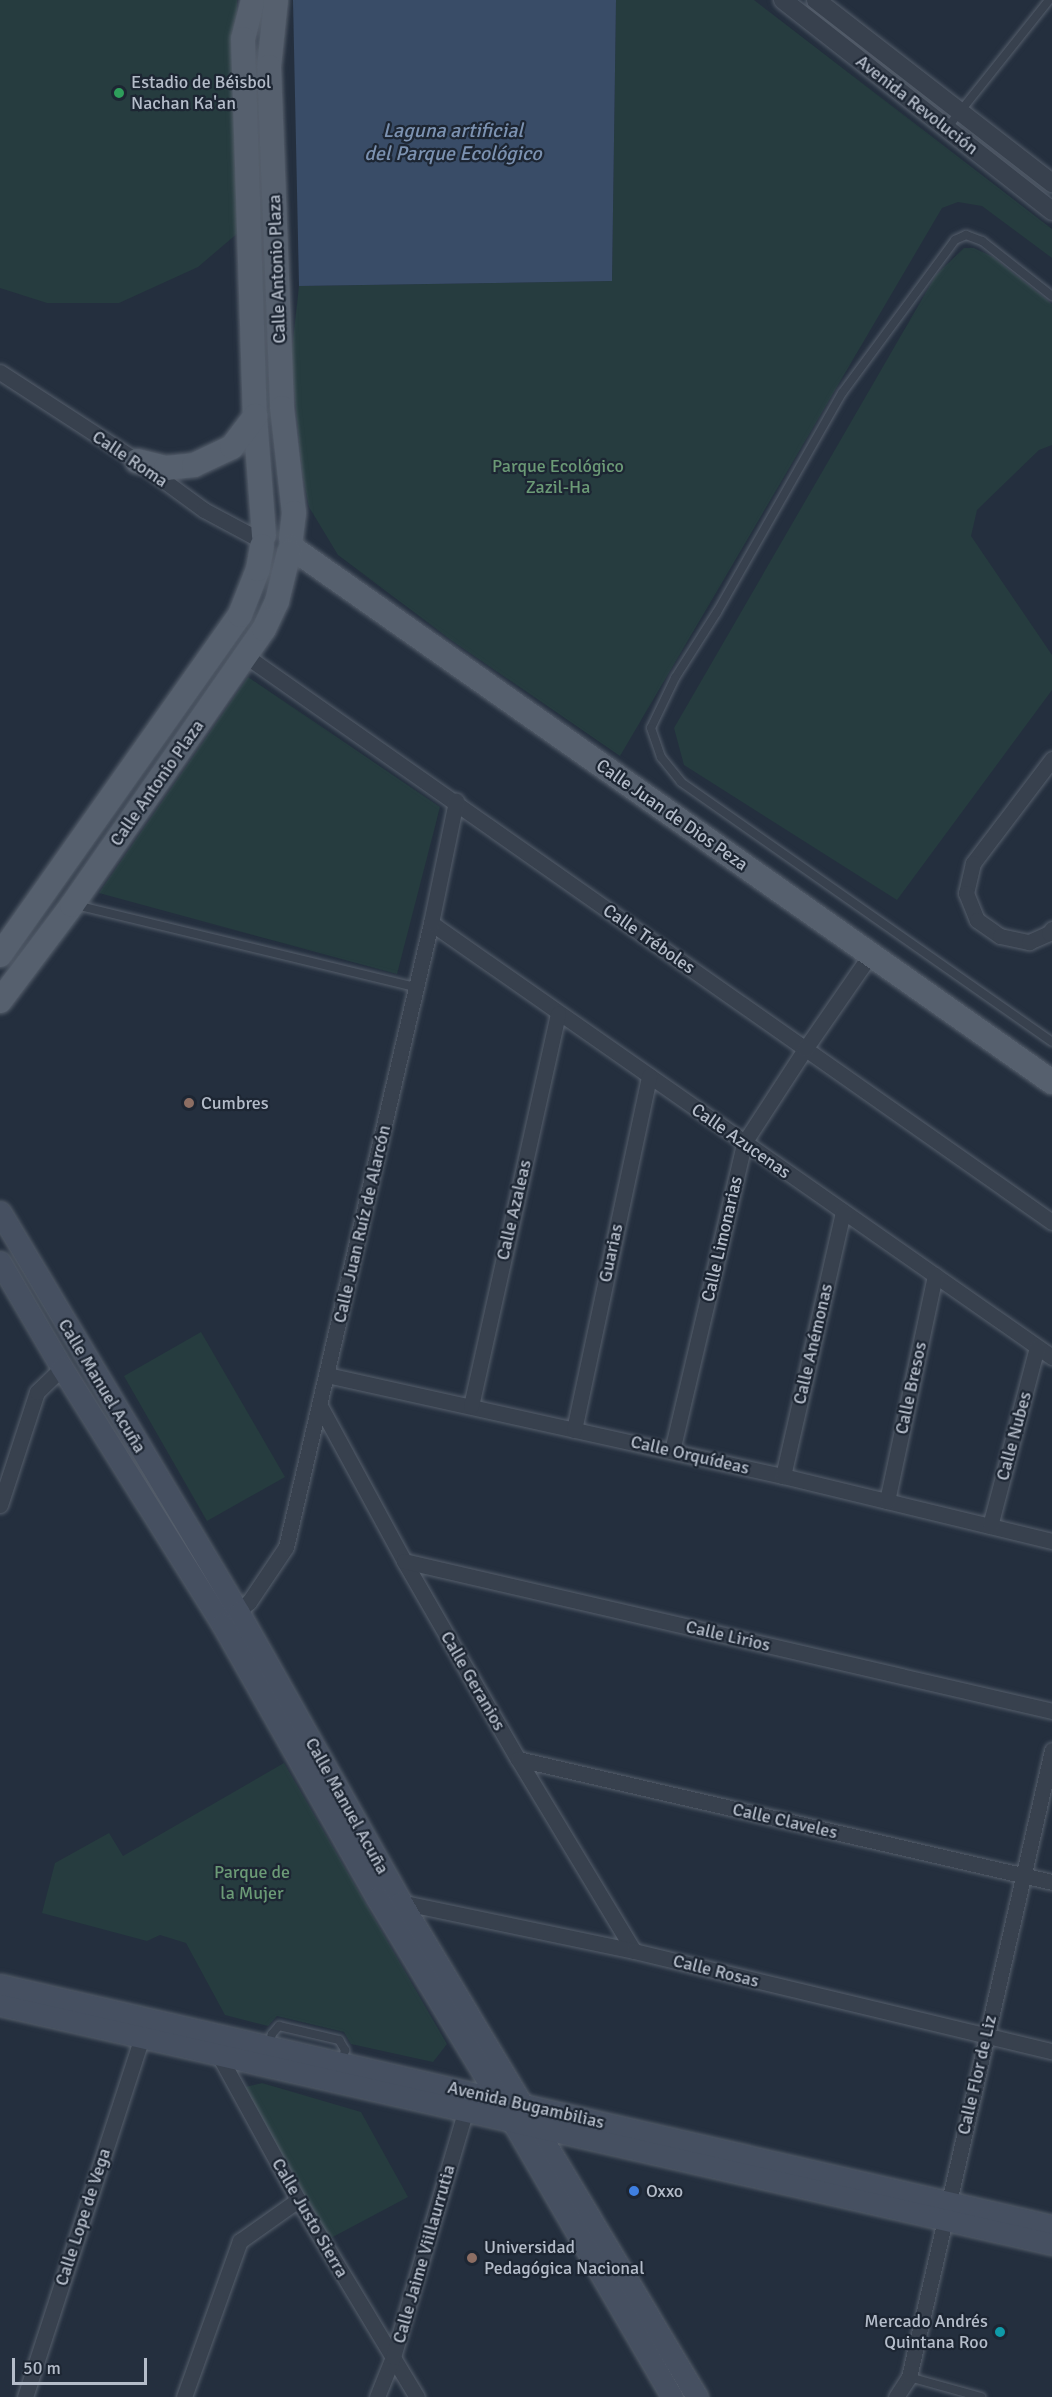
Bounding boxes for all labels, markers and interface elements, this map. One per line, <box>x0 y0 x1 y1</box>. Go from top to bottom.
street label: Avenida Revolución <box>852 51 982 159</box>
place label: Estadio de Béisbol Nachan Ka'an <box>131 72 271 115</box>
marker: Estadio de Béisbol Nachan Ka'an <box>112 86 126 100</box>
water label: Laguna artificial del Parque Ecológico <box>364 118 542 165</box>
street label: Calle Antonio Plaza <box>264 194 290 344</box>
street label: Calle Roma <box>88 426 172 492</box>
park label: Parque Ecológico Zazil-Ha <box>492 456 624 498</box>
street label: Calle Antonio Plaza <box>105 716 209 850</box>
street label: Calle Juan de Dios Peza <box>592 755 752 875</box>
street label: Calle Tréboles <box>599 899 699 979</box>
place label: Cumbres <box>201 1092 269 1114</box>
marker: Cumbres <box>182 1096 196 1110</box>
street label: Calle Azucenas <box>687 1099 795 1183</box>
street label: Calle Juan Ruíz de Alarcón <box>329 1123 395 1325</box>
street label: Calle Azaleas <box>492 1158 536 1262</box>
street label: Calle Limonarias <box>697 1174 747 1304</box>
street label: Guarias <box>594 1222 628 1284</box>
street label: Calle Anémonas <box>789 1281 837 1407</box>
street label: Calle Manuel Acuña <box>53 1315 151 1457</box>
street label: Calle Bresos <box>891 1340 931 1436</box>
street label: Calle Nubes <box>992 1389 1036 1483</box>
street label: Calle Orquídeas <box>629 1431 751 1479</box>
street label: Calle Lirios <box>684 1616 772 1656</box>
street label: Calle Geranios <box>436 1627 510 1735</box>
street label: Calle Manuel Acuña <box>301 1734 393 1878</box>
street label: Calle Claveles <box>730 1798 840 1844</box>
park label: Parque de la Mujer <box>214 1862 290 1904</box>
street label: Calle Rosas <box>671 1950 761 1992</box>
street label: Calle Flor de Liz <box>953 2013 1001 2137</box>
street label: Avenida Bugambilias <box>446 2076 606 2134</box>
street label: Calle Lope de Vega <box>51 2145 115 2289</box>
street label: Calle Justo Sierra <box>267 2154 353 2282</box>
street label: Calle Jaime Viillaurrutia <box>388 2162 460 2346</box>
place label: Oxxo <box>646 2180 683 2202</box>
marker: Oxxo <box>627 2184 641 2198</box>
place label: Universidad Pedagógica Nacional <box>484 2237 644 2280</box>
marker: Universidad Pedagógica Nacional <box>465 2251 479 2265</box>
place label: Mercado Andrés Quintana Roo <box>864 2311 988 2354</box>
marker: Mercado Andrés Quintana Roo <box>993 2325 1007 2339</box>
scale bar <box>15 2346 150 2384</box>
text: 50 m <box>23 2357 61 2379</box>

